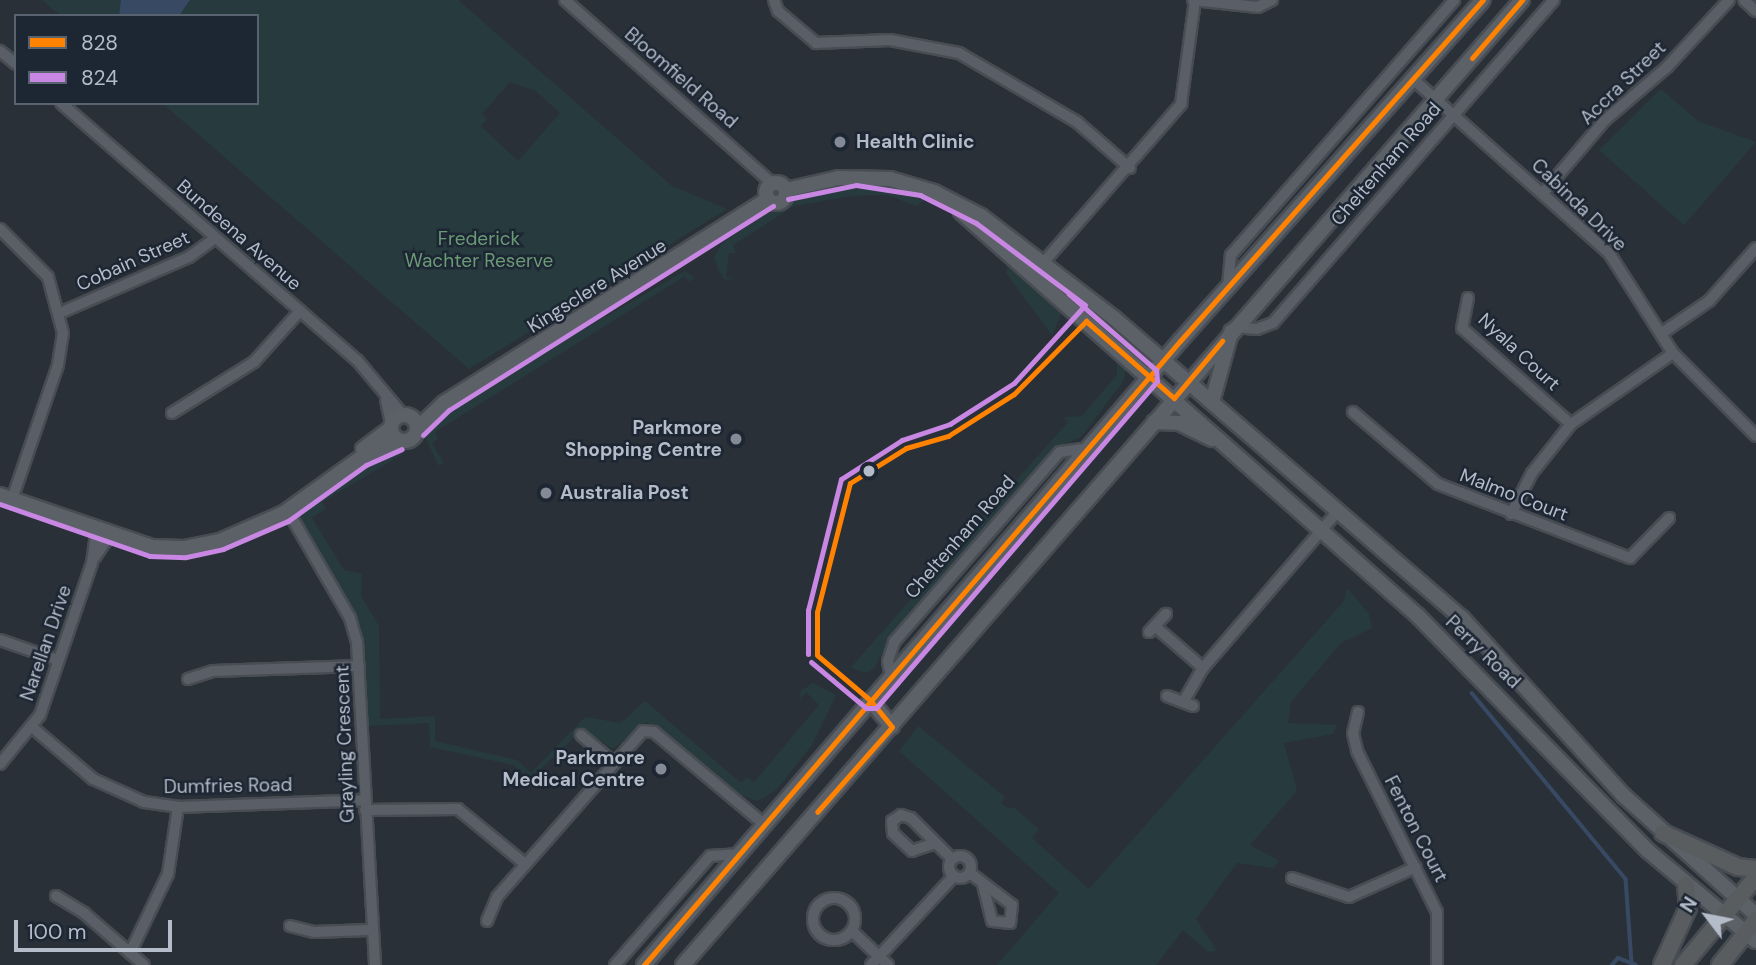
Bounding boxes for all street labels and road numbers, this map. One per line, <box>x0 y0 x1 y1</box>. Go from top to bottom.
street label: Bloomfield Road <box>620 23 742 133</box>
street label: Accra Street <box>1575 37 1671 129</box>
street label: Cheltenham Road <box>1326 98 1446 230</box>
street label: Cabinda Drive <box>1527 154 1631 256</box>
street label: Bundeena Avenue <box>172 175 306 295</box>
street label: Cobain Street <box>73 226 193 296</box>
street label: Kingsclere Avenue <box>523 234 671 338</box>
street label: Nyala Court <box>1473 308 1565 396</box>
street label: Malmo Court <box>1457 464 1571 526</box>
street label: Cheltenham Road <box>900 471 1020 603</box>
street label: Narellan Drive <box>16 582 76 704</box>
street label: Perry Road <box>1441 611 1525 693</box>
street label: Grayling Crescent <box>331 665 359 823</box>
street label: Fenton Court <box>1379 772 1453 886</box>
street label: Dumfries Road <box>164 773 292 799</box>

